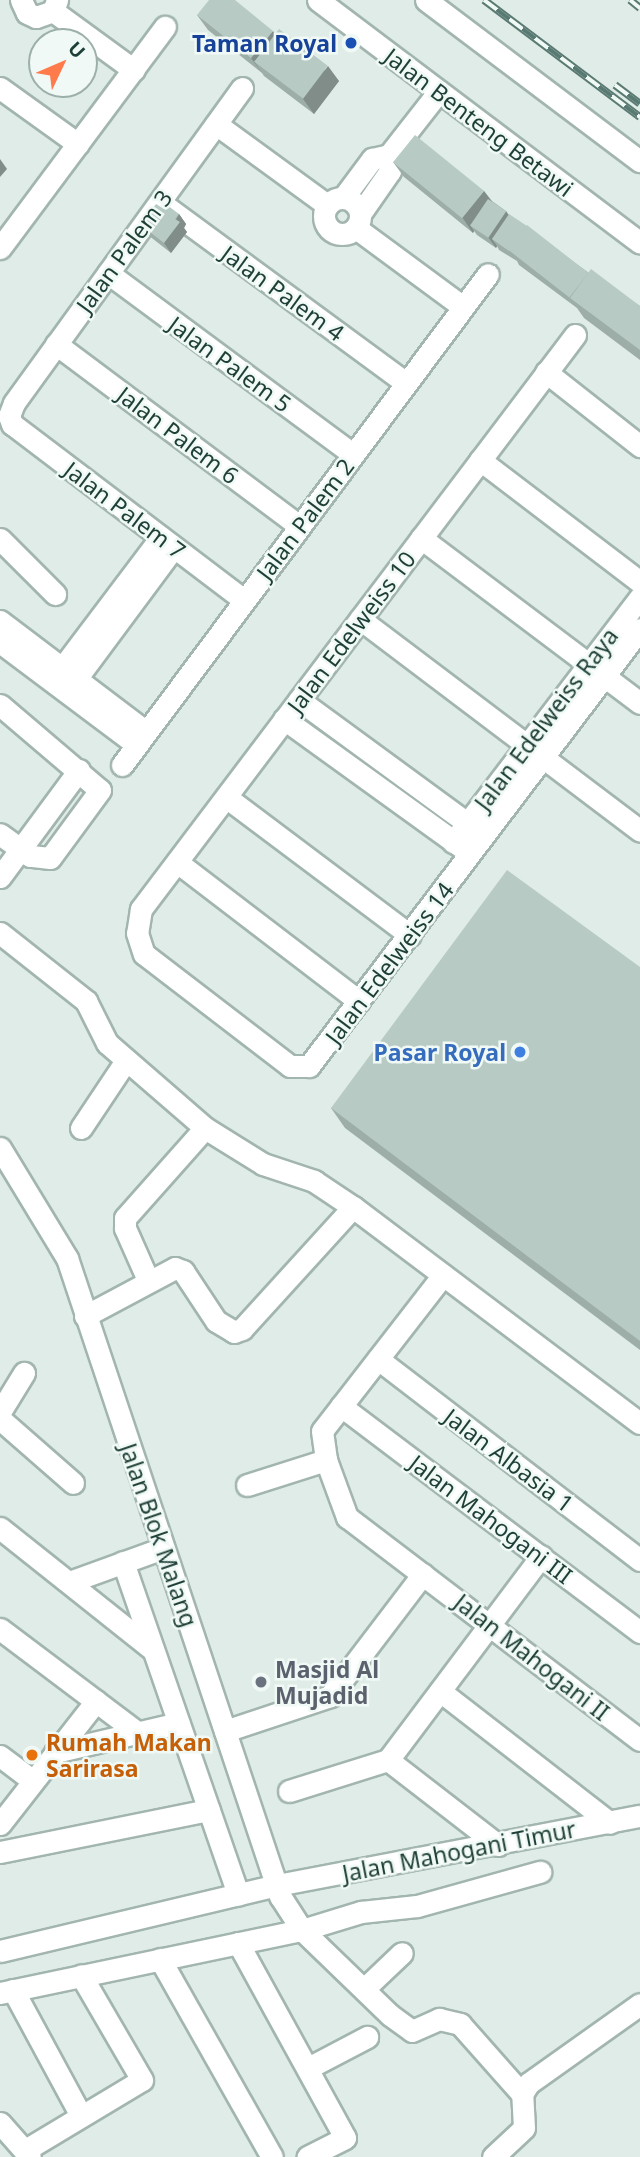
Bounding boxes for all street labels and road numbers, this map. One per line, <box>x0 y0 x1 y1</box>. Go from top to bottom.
street label: Jalan Benteng Betawi <box>379 42 579 202</box>
street label: Jalan Palem 3 <box>70 184 178 318</box>
street label: Jalan Palem 4 <box>216 239 350 347</box>
street label: Jalan Palem 5 <box>163 310 297 418</box>
street label: Jalan Palem 6 <box>112 380 244 490</box>
street label: Jalan Palem 2 <box>250 453 360 585</box>
street label: Jalan Palem 7 <box>59 455 191 565</box>
street label: Jalan Edelweiss 10 <box>281 546 421 718</box>
street label: Jalan Edelweiss Raya <box>469 622 623 816</box>
street label: Jalan Edelweiss 14 <box>319 877 459 1049</box>
street label: Jalan Albasia 1 <box>439 1402 579 1518</box>
street label: Jalan Blok Malang <box>115 1440 203 1630</box>
street label: Jalan Mahogani III <box>404 1449 578 1589</box>
street label: Jalan Mahogani II <box>449 1588 615 1726</box>
street label: Jalan Mahogani Timur <box>340 1815 578 1887</box>

